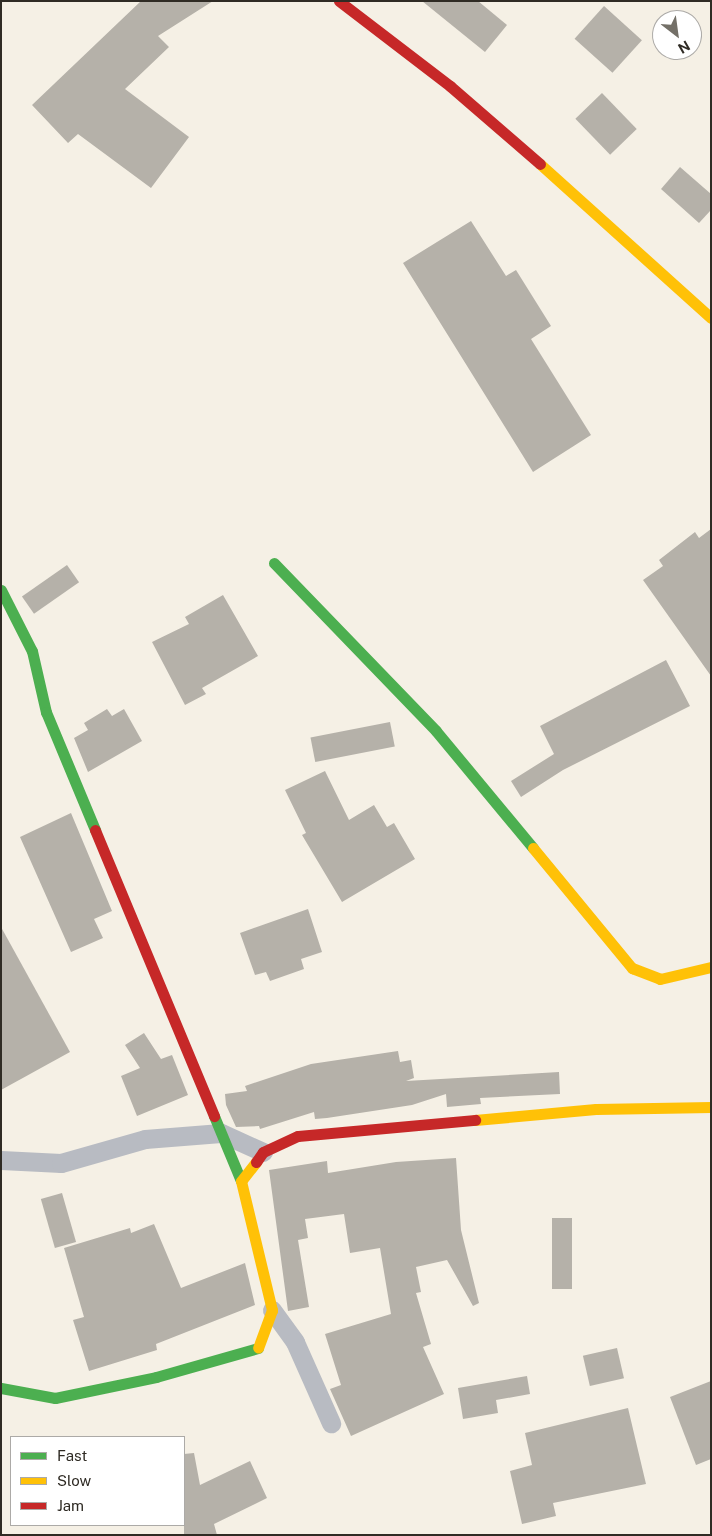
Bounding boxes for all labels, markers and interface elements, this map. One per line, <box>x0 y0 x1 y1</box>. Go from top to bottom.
north arrow <box>652 10 702 60</box>
text: N <box>675 37 693 57</box>
legend <box>10 1436 185 1526</box>
text: Fast <box>57 1447 87 1464</box>
text: Slow <box>57 1472 91 1489</box>
text: Jam <box>57 1497 84 1514</box>

